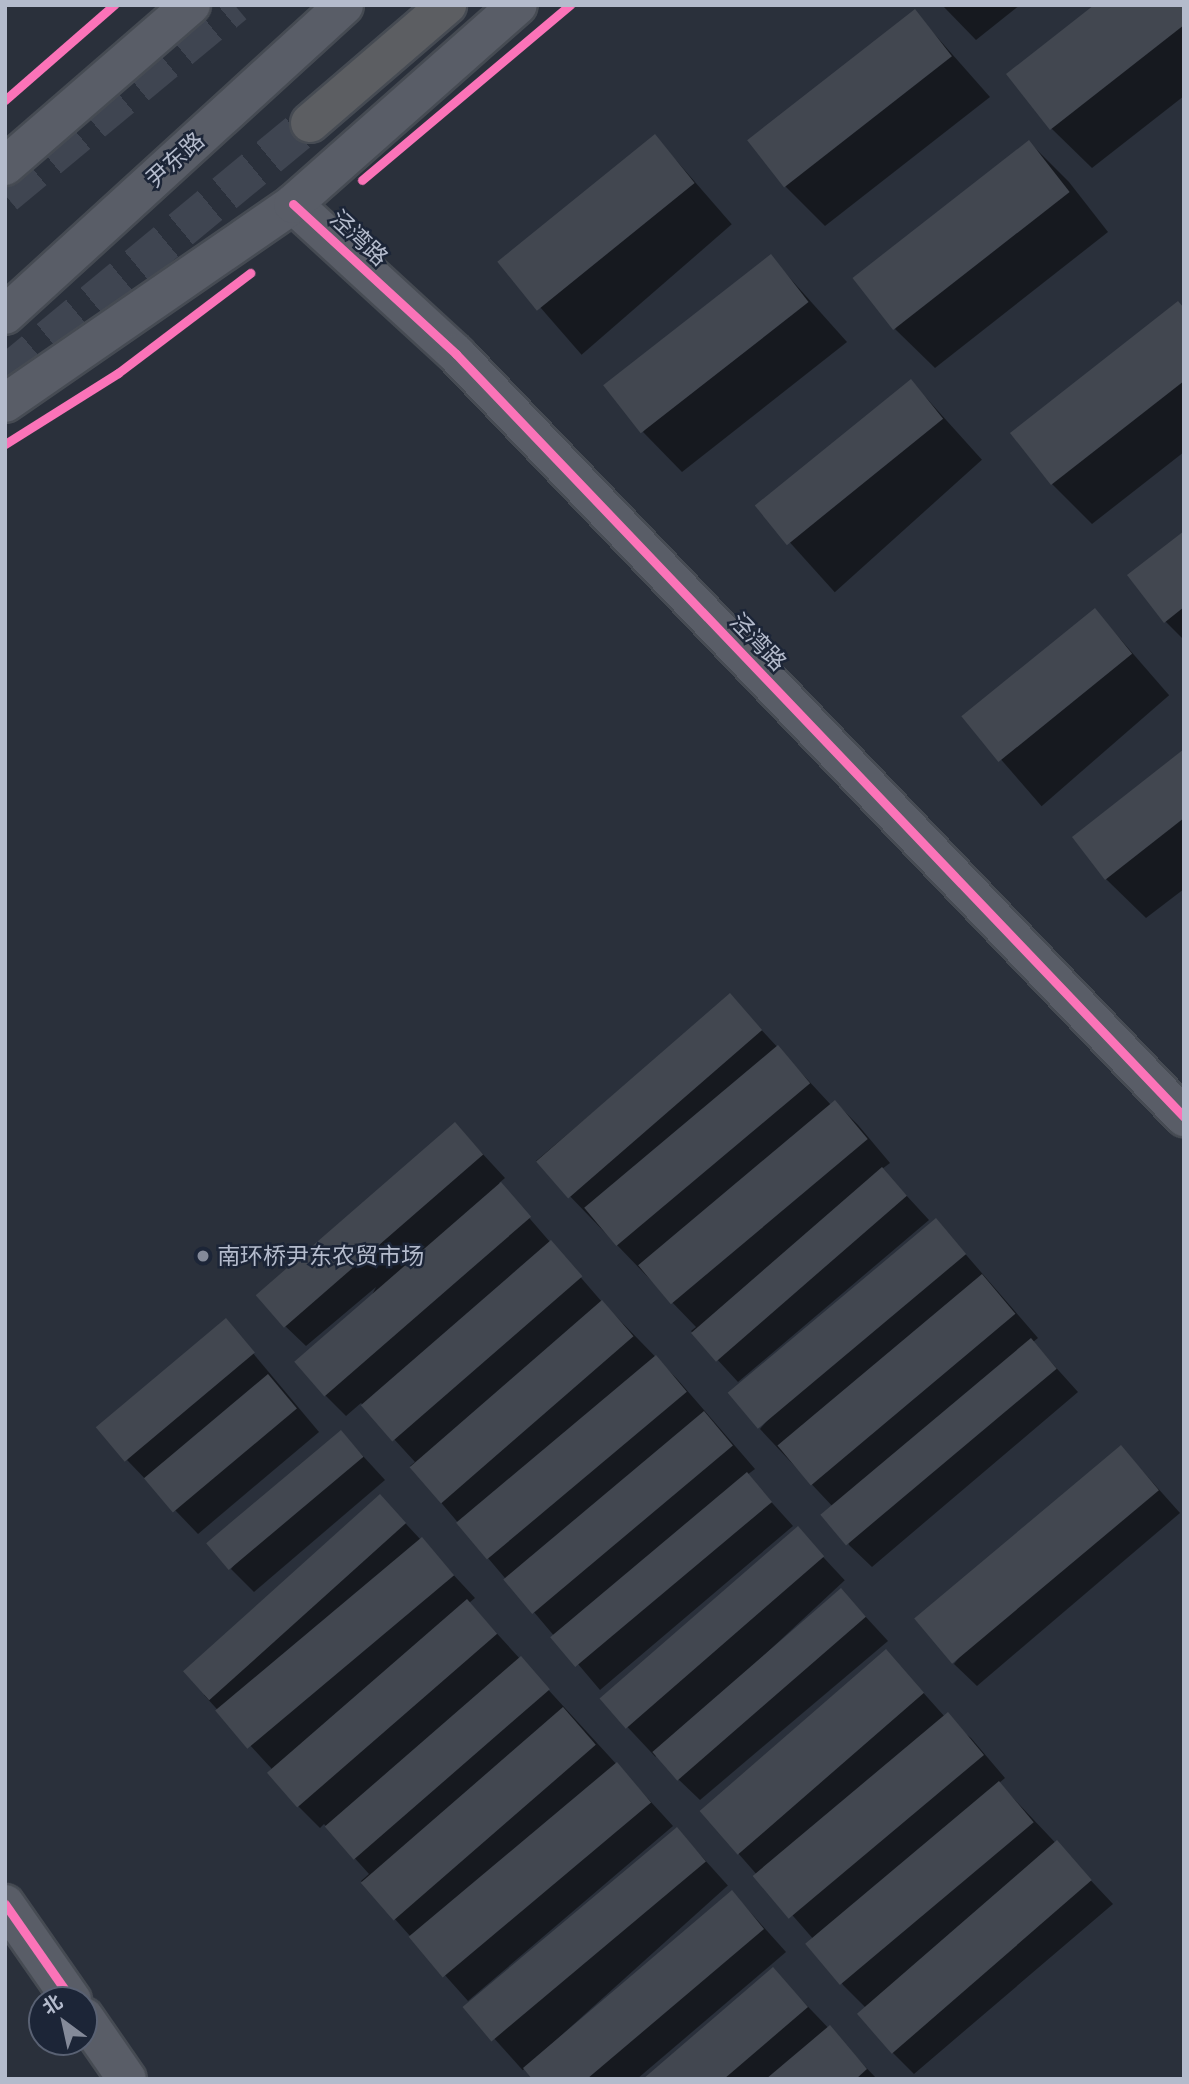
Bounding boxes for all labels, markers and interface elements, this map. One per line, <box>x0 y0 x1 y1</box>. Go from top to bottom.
street label: 尹东路 <box>140 127 210 193</box>
street label: 泾湾路 <box>324 204 394 272</box>
street label: 泾湾路 <box>724 608 792 676</box>
place label: 南环桥尹东农贸市场 <box>217 1242 424 1270</box>
marker: 南环桥尹东农贸市场 <box>195 1248 211 1264</box>
north arrow <box>28 1986 98 2056</box>
text: 北 <box>38 1989 67 2020</box>

